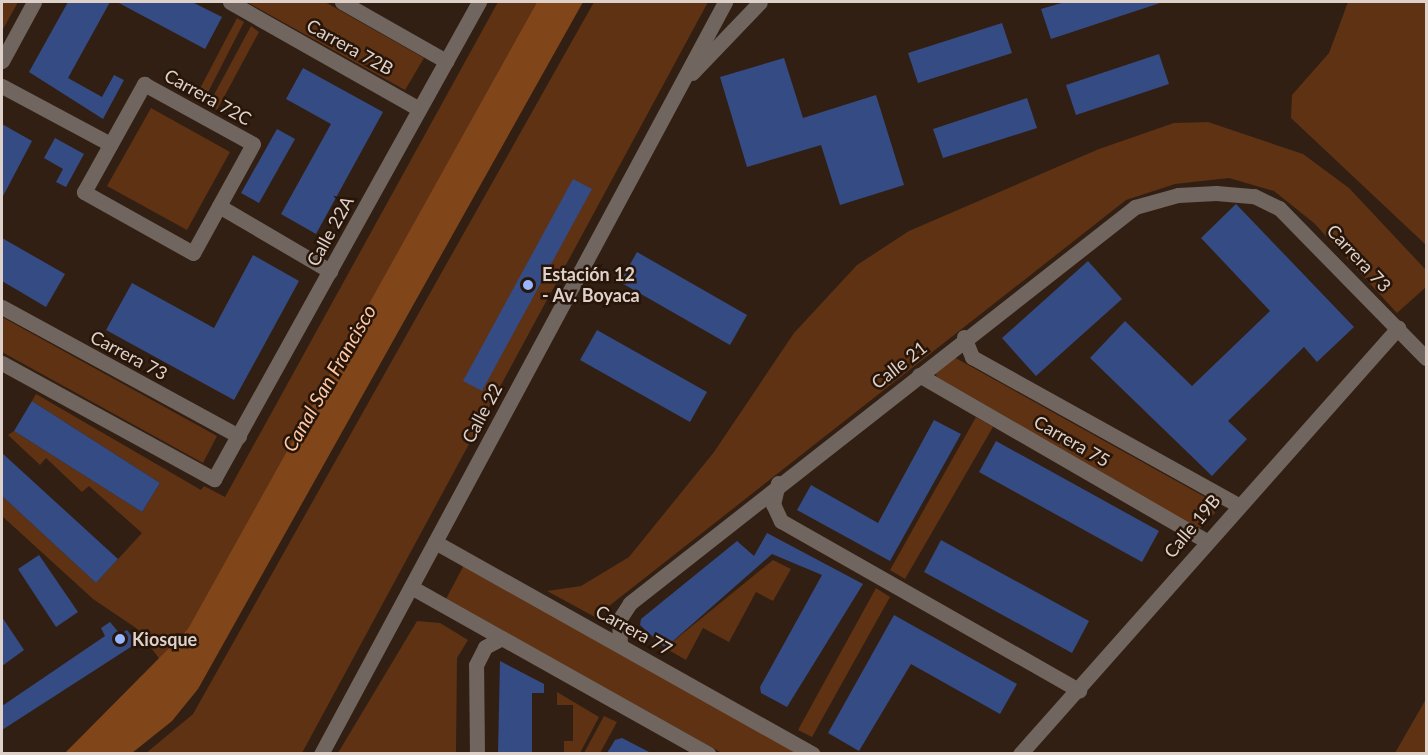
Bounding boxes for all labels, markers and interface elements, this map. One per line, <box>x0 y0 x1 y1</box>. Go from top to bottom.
street label: Carrera 72B <box>303 14 397 80</box>
street label: Carrera 72C <box>161 64 255 130</box>
street label: Calle 22A <box>302 192 358 270</box>
street label: Carrera 73 <box>1322 220 1396 296</box>
place label: Estación 12 - Av. Boyaca <box>542 264 640 306</box>
marker: Estación 12 - Av. Boyaca <box>519 276 537 294</box>
water label: Canal San Francisco <box>277 300 381 456</box>
street label: Carrera 73 <box>87 326 171 384</box>
street label: Calle 21 <box>867 337 931 393</box>
street label: Calle 22 <box>457 379 507 447</box>
street label: Carrera 75 <box>1030 411 1114 471</box>
street label: Calle 19B <box>1159 490 1225 562</box>
street label: Carrera 77 <box>592 600 676 660</box>
place label: Kiosque <box>132 628 197 650</box>
marker: Kiosque <box>113 632 127 646</box>

